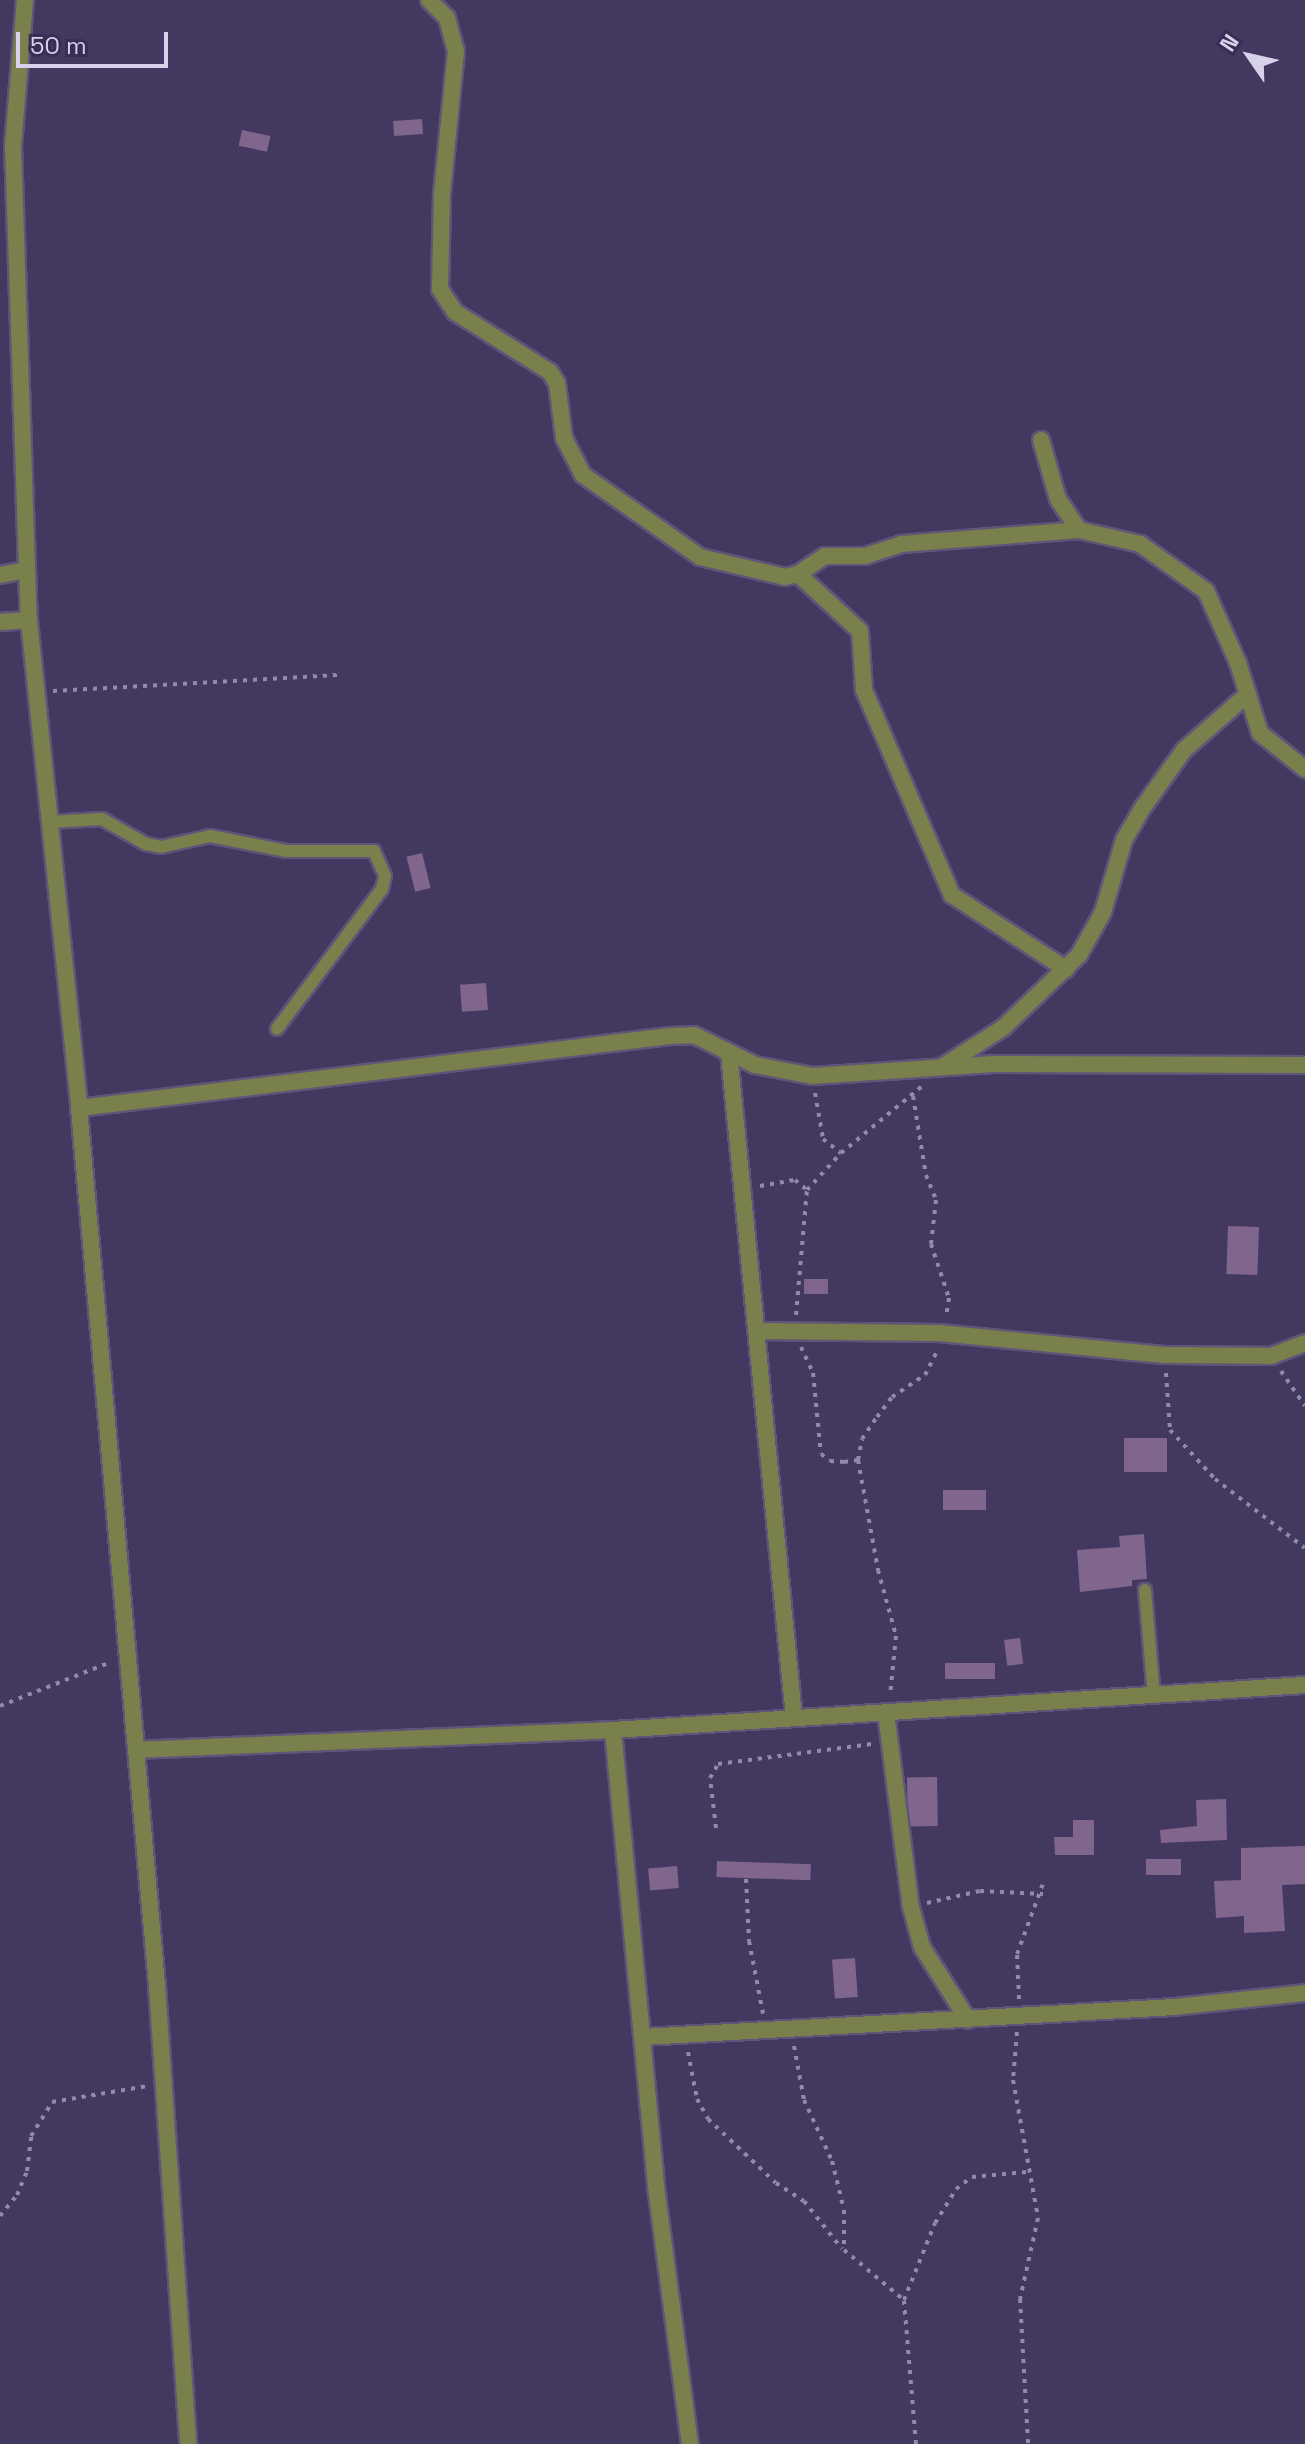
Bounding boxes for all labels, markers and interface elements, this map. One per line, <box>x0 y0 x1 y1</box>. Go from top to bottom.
scale bar <box>20 16 172 66</box>
north arrow <box>1209 16 1289 96</box>
text: N <box>1213 29 1245 57</box>
text: 50 m <box>30 30 87 61</box>

